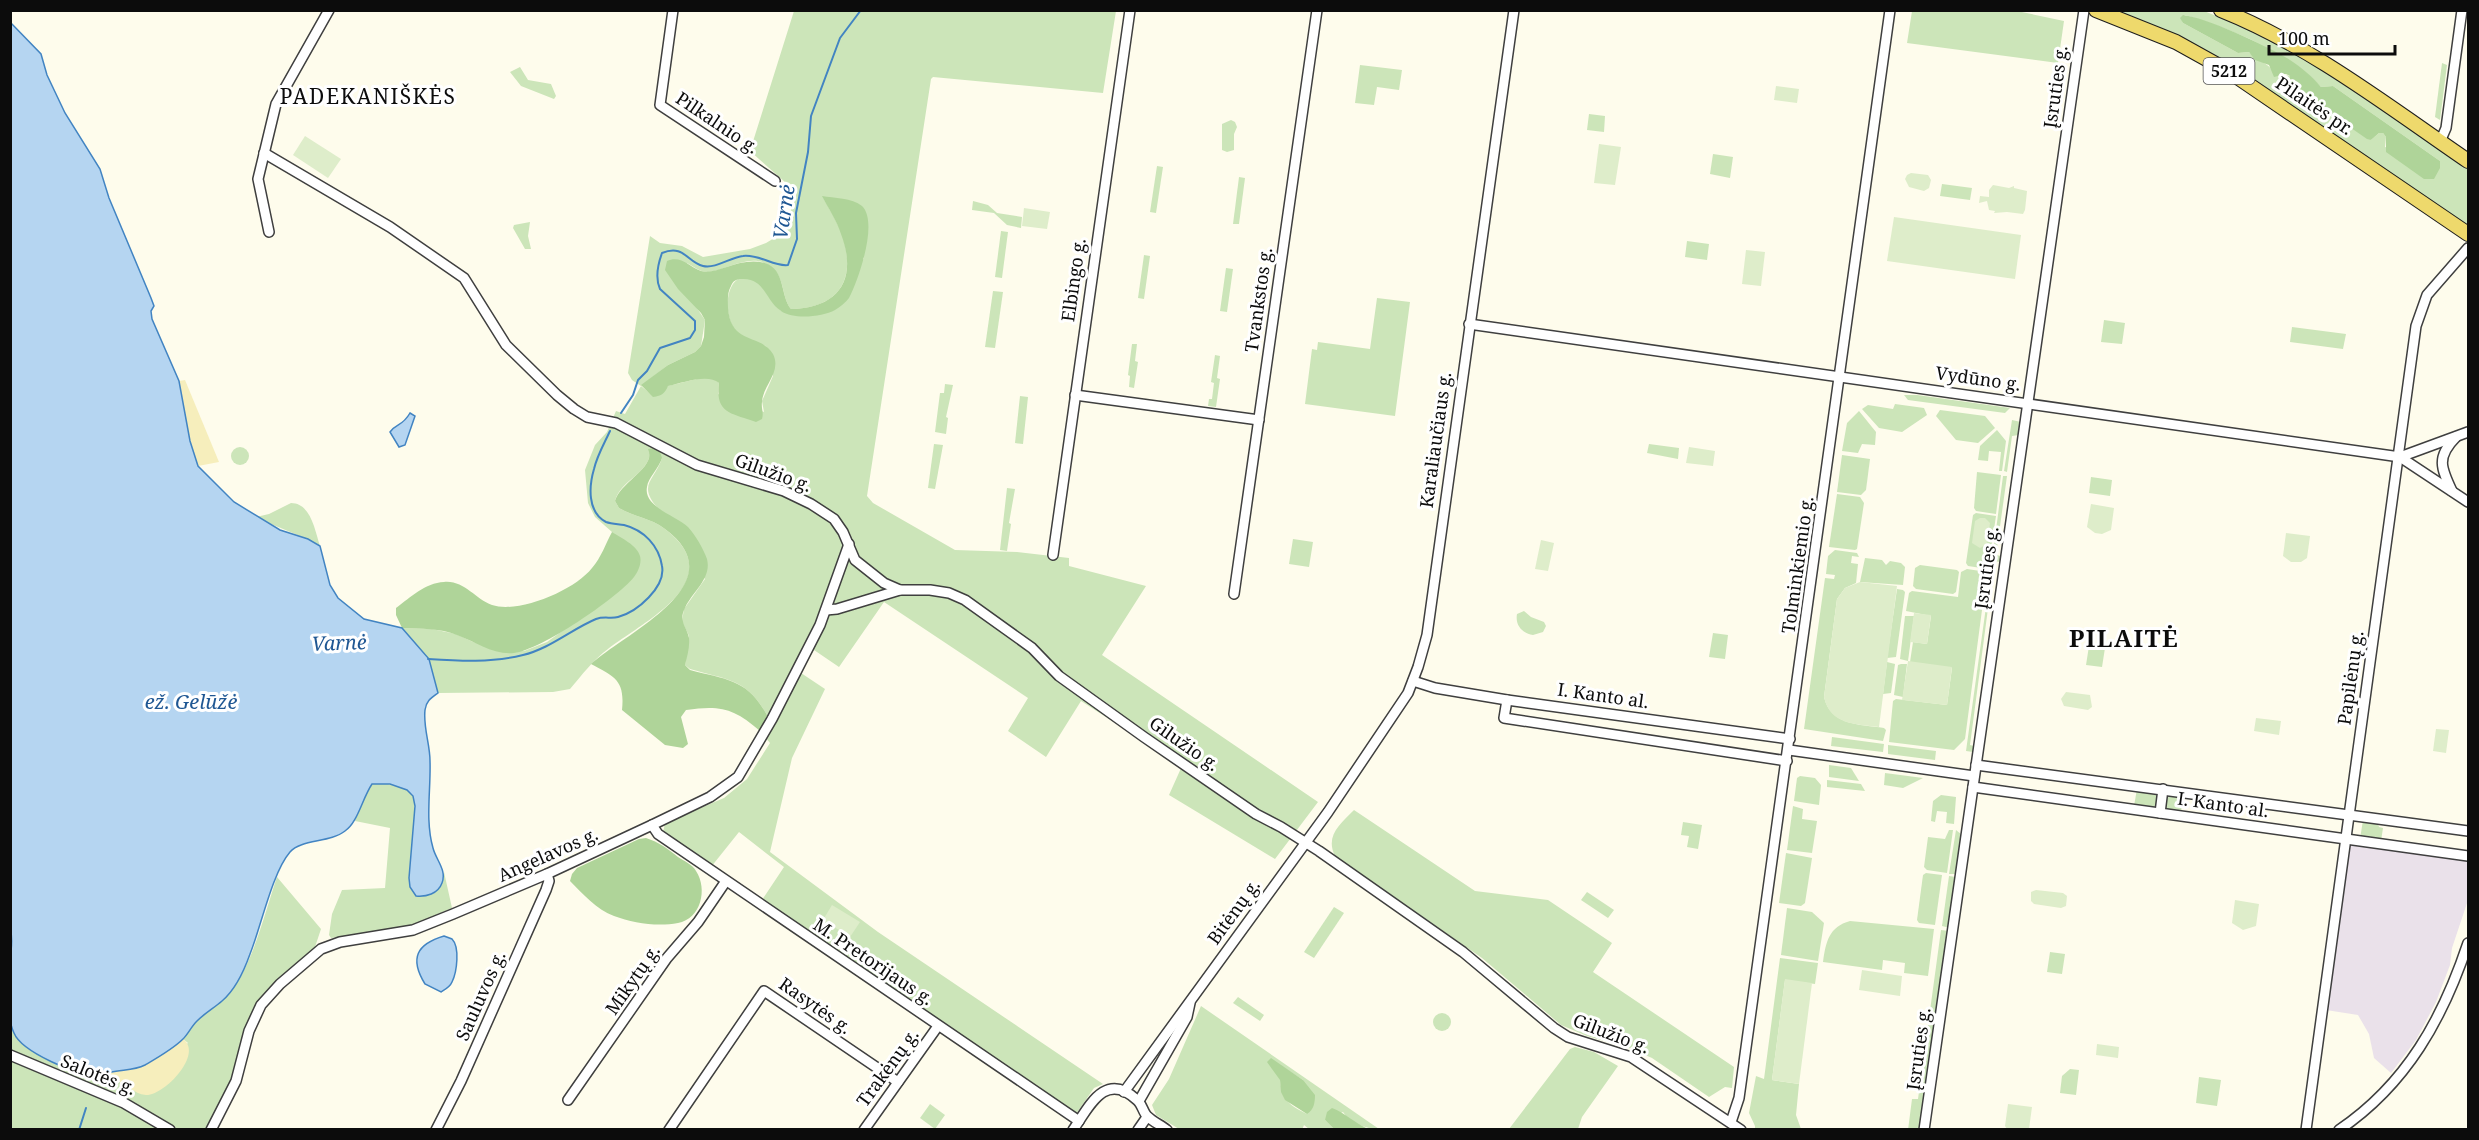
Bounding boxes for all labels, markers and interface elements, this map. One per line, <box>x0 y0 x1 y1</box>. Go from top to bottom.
scale bar <box>2269 18 2395 56</box>
text: 100 m <box>2278 26 2330 50</box>
street label: Įsruties g. <box>2037 44 2073 130</box>
road number: 5212 <box>2204 58 2254 84</box>
street label: Pilaitės pr. <box>2271 70 2358 140</box>
district label: PADEKANIŠKĖS <box>280 82 456 110</box>
street label: Pilkalnio g. <box>671 86 764 159</box>
water label: Varnė <box>766 183 801 241</box>
street label: Elbingo g. <box>1055 237 1091 323</box>
street label: Tvankstos g. <box>1239 246 1277 354</box>
street label: Vydūno g. <box>1934 360 2022 396</box>
street label: Karaliaučiaus g. <box>1414 370 1456 509</box>
street label: Gilužio g. <box>732 447 815 497</box>
street label: Tolminkiemio g. <box>1775 495 1819 635</box>
street label: Įsruties g. <box>1968 525 2004 611</box>
district label: PILAITĖ <box>2069 621 2179 654</box>
water label: Varnė <box>311 628 367 657</box>
street label: Papilėnų g. <box>2332 629 2368 727</box>
street label: I. Kanto al. <box>1556 677 1650 713</box>
water label: ež. Gelūžė <box>145 688 237 715</box>
street label: Gilužio g. <box>1145 710 1224 776</box>
street label: I. Kanto al. <box>2176 786 2270 822</box>
street label: Angelavos g. <box>494 821 601 887</box>
street label: Bitėnų g. <box>1201 874 1265 949</box>
street label: M. Pretorijaus g. <box>809 912 938 1010</box>
street label: Mikytų g. <box>599 940 665 1019</box>
street label: Sauluvos g. <box>450 947 511 1044</box>
street label: Rasytės g. <box>775 971 857 1039</box>
street label: Įsruties g. <box>1900 1006 1936 1092</box>
street label: Gilužio g. <box>1570 1008 1653 1059</box>
street label: Trakėnų g. <box>851 1024 924 1111</box>
street label: Salotės g. <box>57 1048 139 1100</box>

